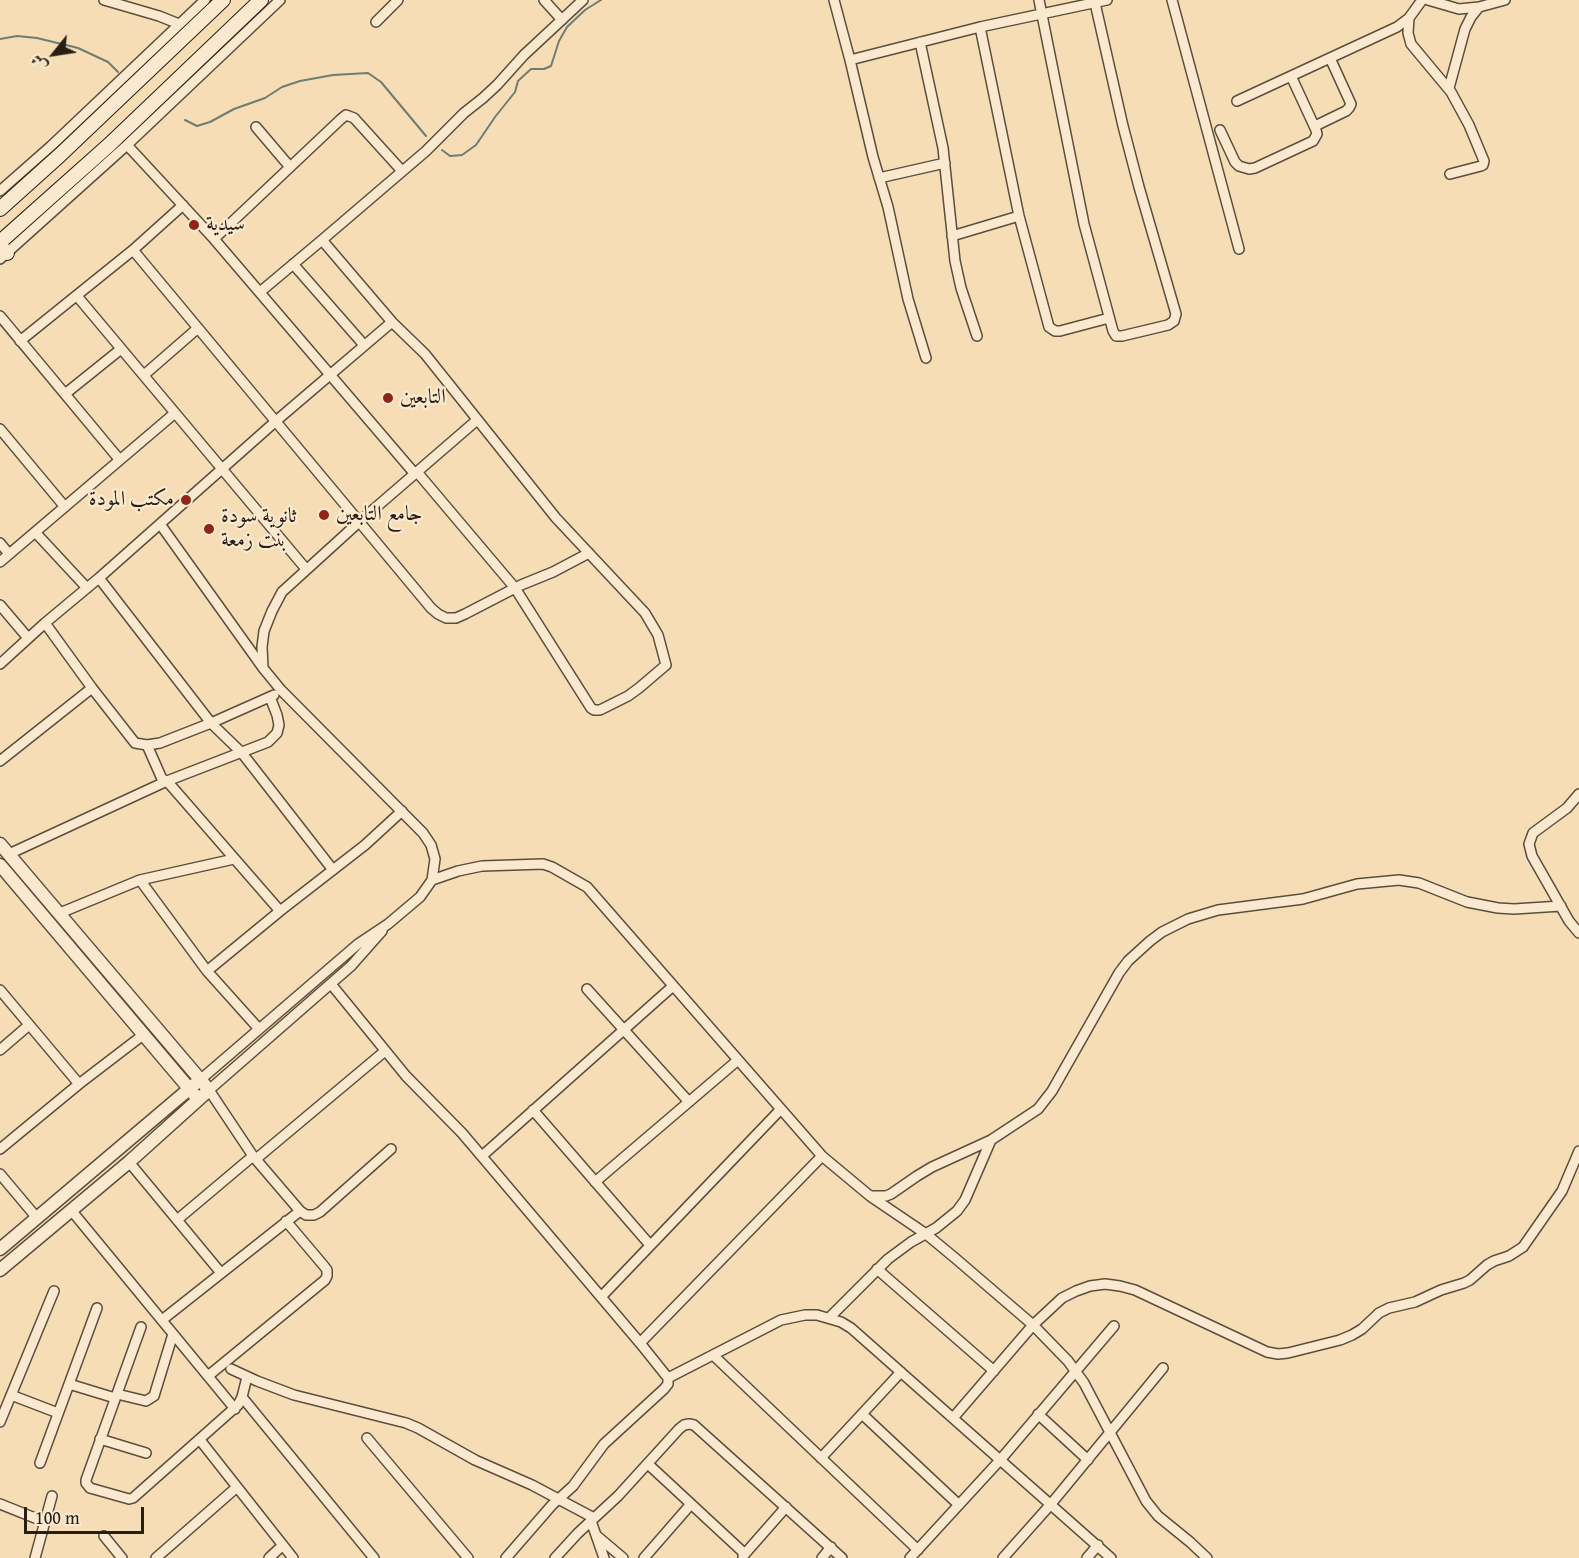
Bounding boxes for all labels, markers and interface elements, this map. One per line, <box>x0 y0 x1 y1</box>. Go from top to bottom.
north arrow <box>24 24 84 84</box>
text: ش <box>24 50 53 76</box>
place label: سيدية <box>206 212 245 238</box>
marker: سيدية <box>187 218 201 232</box>
place label: التابعين <box>400 385 446 411</box>
marker: التابعين <box>381 391 395 405</box>
place label: مكتب المودة <box>89 487 174 513</box>
marker: مكتب المودة <box>179 493 193 507</box>
place label: جامع التابعين <box>336 502 422 528</box>
place label: ثانوية سودة بنت زمعة <box>221 504 297 554</box>
marker: جامع التابعين <box>317 508 331 522</box>
marker: ثانوية سودة بنت زمعة <box>202 522 216 536</box>
scale bar <box>27 1495 147 1533</box>
text: 100 m <box>35 1504 80 1531</box>

